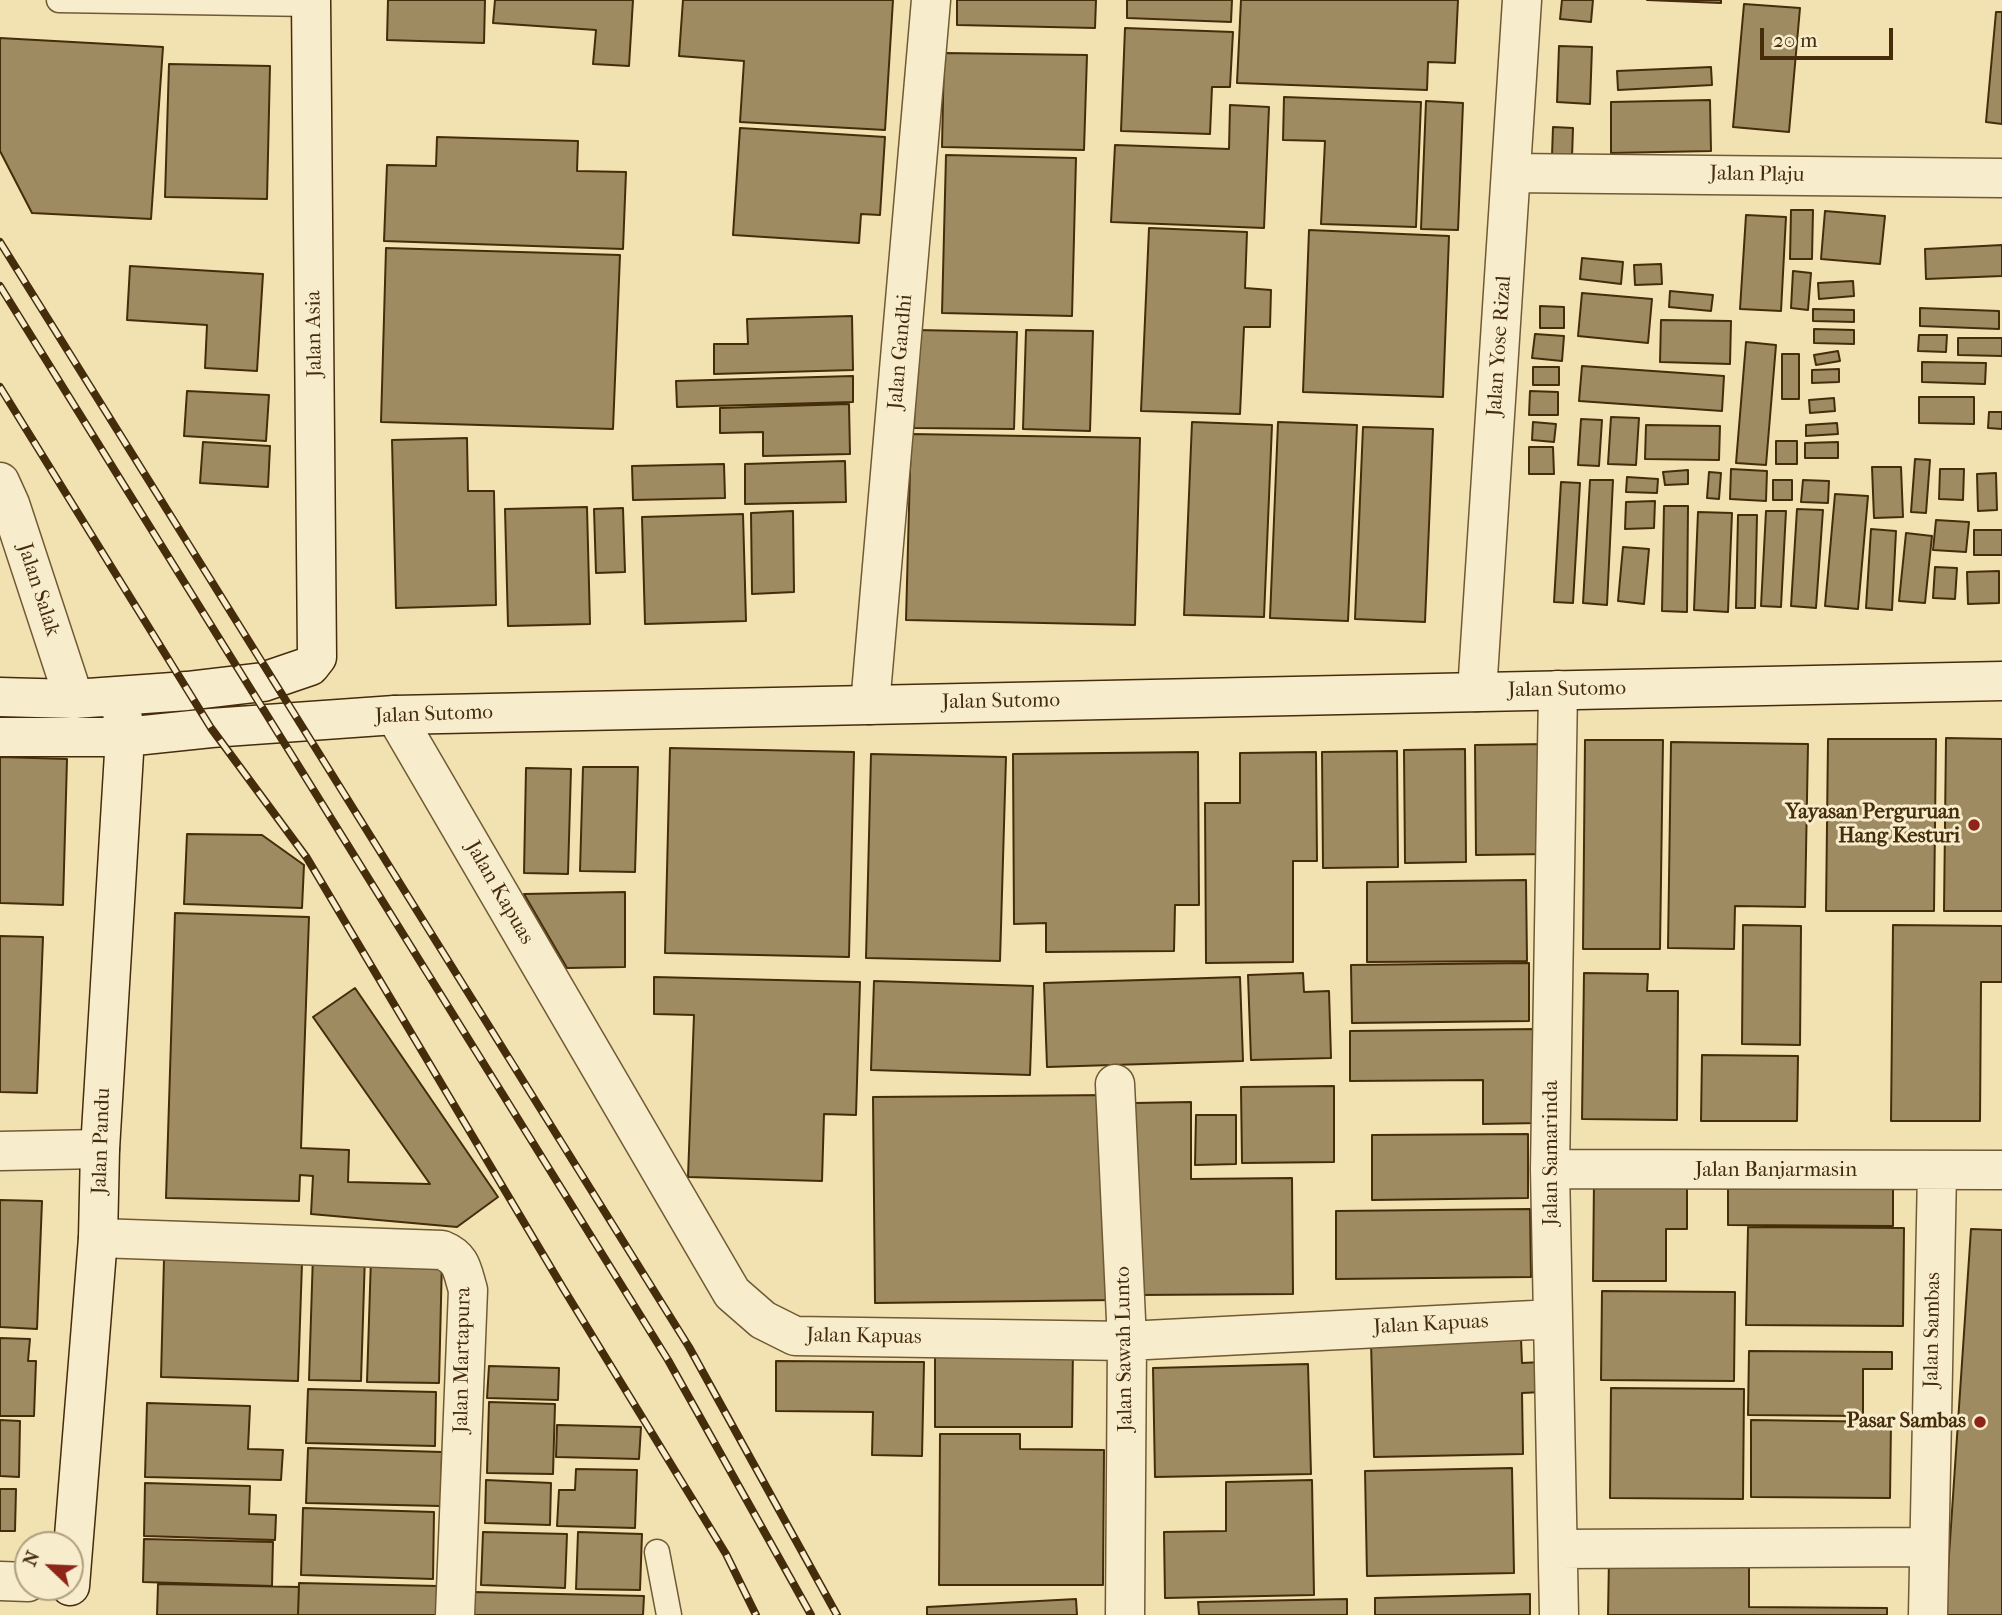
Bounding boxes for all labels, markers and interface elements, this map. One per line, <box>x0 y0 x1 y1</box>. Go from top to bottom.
scale bar <box>1764 14 1897 58</box>
text: 20 m <box>1773 28 1817 52</box>
street label: Jalan Plaju <box>1709 162 1805 188</box>
street label: Jalan Yose Rizal <box>1483 275 1517 417</box>
street label: Jalan Asia <box>302 290 328 378</box>
street label: Jalan Gandhi <box>883 293 919 411</box>
street label: Jalan Salak <box>11 540 65 640</box>
street label: Jalan Sutomo <box>1508 676 1626 704</box>
street label: Jalan Sutomo <box>942 688 1060 716</box>
street label: Jalan Sutomo <box>375 700 493 730</box>
place label: Yayasan Perguruan Hang Kesturi <box>1786 800 1960 850</box>
marker: Yayasan Perguruan Hang Kesturi <box>1966 817 1982 833</box>
street label: Jalan Kapuas <box>459 837 539 949</box>
street label: Jalan Samarinda <box>1539 1080 1565 1226</box>
street label: Jalan Pandu <box>88 1087 116 1195</box>
street label: Jalan Banjarmasin <box>1695 1158 1857 1184</box>
street label: Jalan Sawah Lunto <box>1111 1266 1139 1432</box>
street label: Jalan Sambas <box>1919 1272 1947 1388</box>
street label: Jalan Martapura <box>449 1287 477 1433</box>
street label: Jalan Kapuas <box>1373 1309 1489 1341</box>
street label: Jalan Kapuas <box>806 1323 922 1351</box>
place label: Pasar Sambas <box>1847 1409 1966 1435</box>
marker: Pasar Sambas <box>1972 1414 1988 1430</box>
north arrow <box>14 1531 84 1601</box>
text: N <box>19 1548 44 1570</box>

